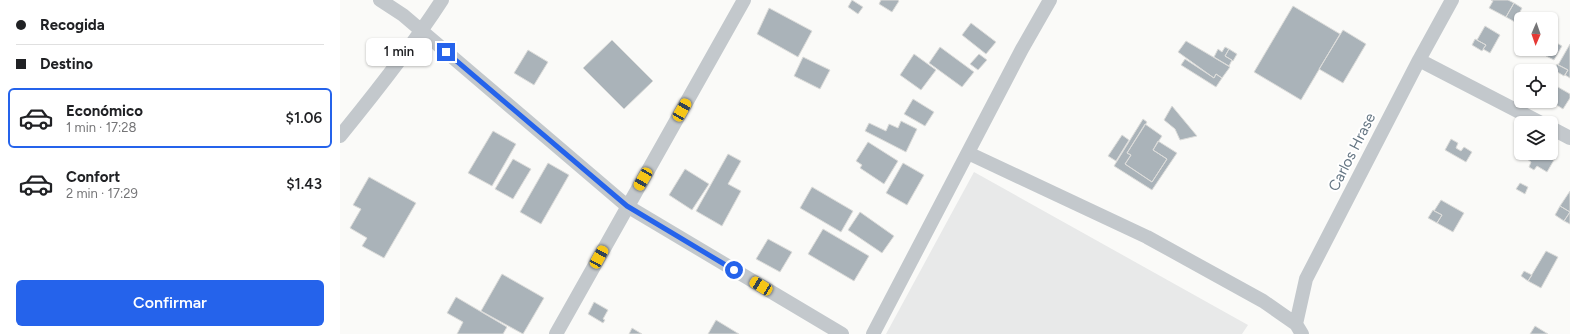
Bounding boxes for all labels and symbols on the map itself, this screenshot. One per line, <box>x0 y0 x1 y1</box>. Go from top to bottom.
north arrow <box>1514 12 1558 56</box>
callout: 1 min <box>366 38 432 66</box>
route end <box>437 43 455 61</box>
car <box>671 97 693 123</box>
street label: Carlos Hrase <box>1325 110 1379 194</box>
car <box>632 166 654 192</box>
car <box>588 244 610 270</box>
route start <box>725 261 743 279</box>
car <box>748 275 774 297</box>

